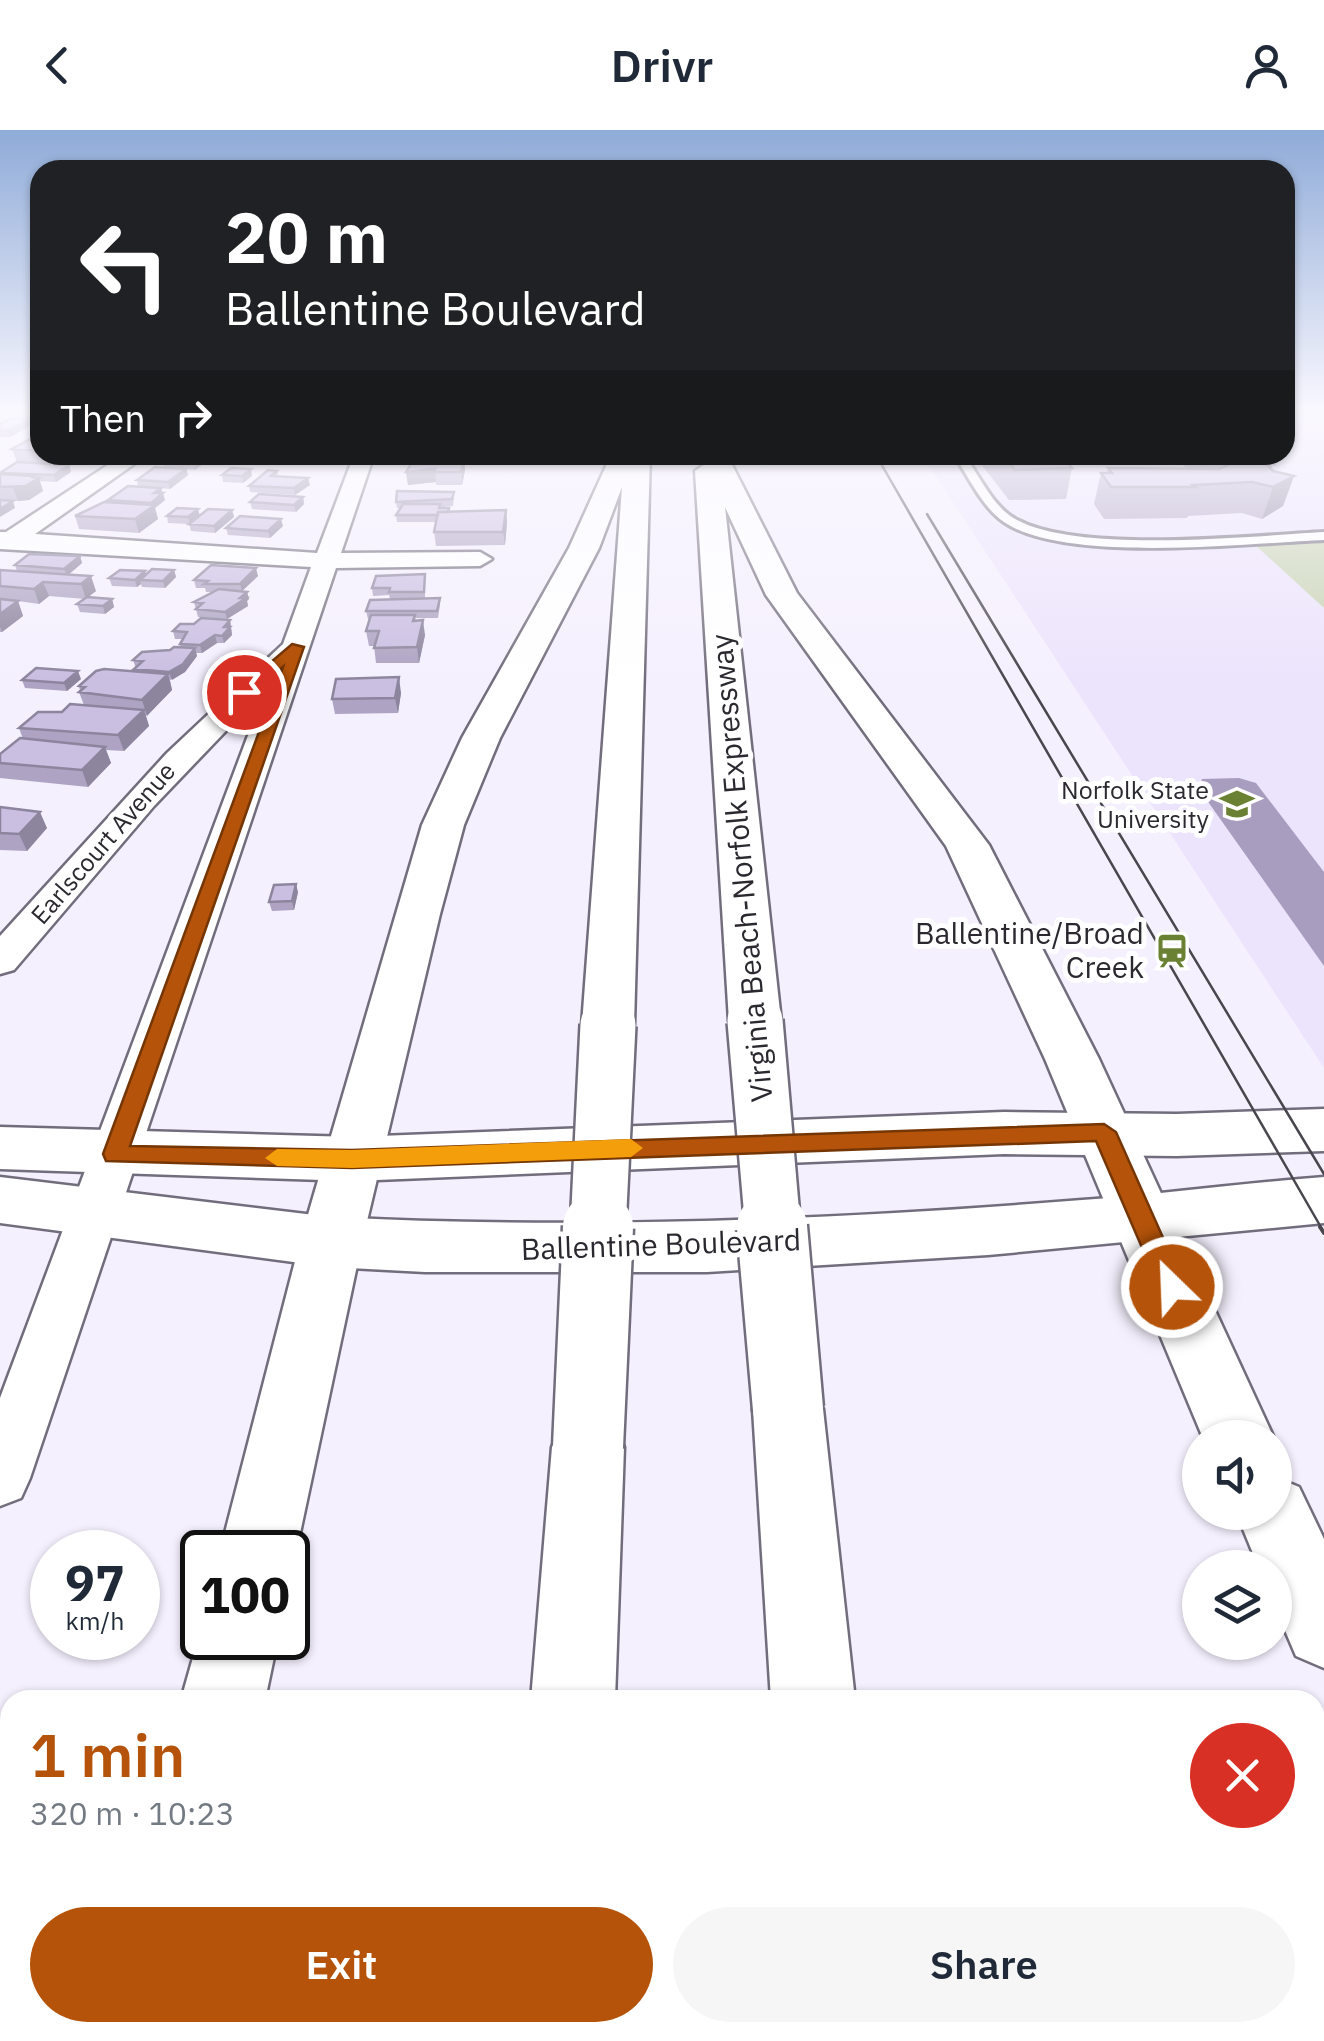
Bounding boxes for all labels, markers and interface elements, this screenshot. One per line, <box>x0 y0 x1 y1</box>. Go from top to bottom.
text: Drivr <box>611 36 713 94</box>
icon: back <box>30 38 85 93</box>
icon: person <box>1239 38 1294 93</box>
text: 20 m <box>225 191 388 282</box>
icon: left <box>60 200 190 330</box>
text: Ballentine Boulevard <box>225 279 646 337</box>
icon: right <box>166 390 221 445</box>
text: Then <box>60 393 146 442</box>
street label: Virginia Beach-Norfolk Expressway <box>701 632 780 1104</box>
pin <box>202 650 287 735</box>
icon: arrive <box>217 665 272 720</box>
street label: Earlscourt Avenue <box>23 755 182 931</box>
place label: Norfolk State University <box>1061 773 1210 835</box>
school or university icon: Norfolk State University <box>1218 785 1256 823</box>
place label: Ballentine/Broad Creek <box>915 913 1144 986</box>
station icon: Ballentine/Broad Creek <box>1153 932 1191 970</box>
street label: Ballentine Boulevard <box>520 1219 802 1268</box>
position arrow <box>1120 1235 1224 1339</box>
map controls <box>1182 1420 1292 1660</box>
button: sound <box>1182 1420 1292 1530</box>
speed limit sign: 100 <box>180 1530 310 1660</box>
text: 97 <box>65 1550 125 1615</box>
button: layers <box>1182 1550 1292 1660</box>
text: km/h <box>66 1604 124 1637</box>
text: 1 min <box>30 1715 185 1794</box>
button: close <box>1190 1723 1295 1828</box>
text: 320 m · 10:23 <box>30 1792 235 1834</box>
button: Exit <box>30 1907 653 2022</box>
button: Share <box>673 1907 1295 2022</box>

